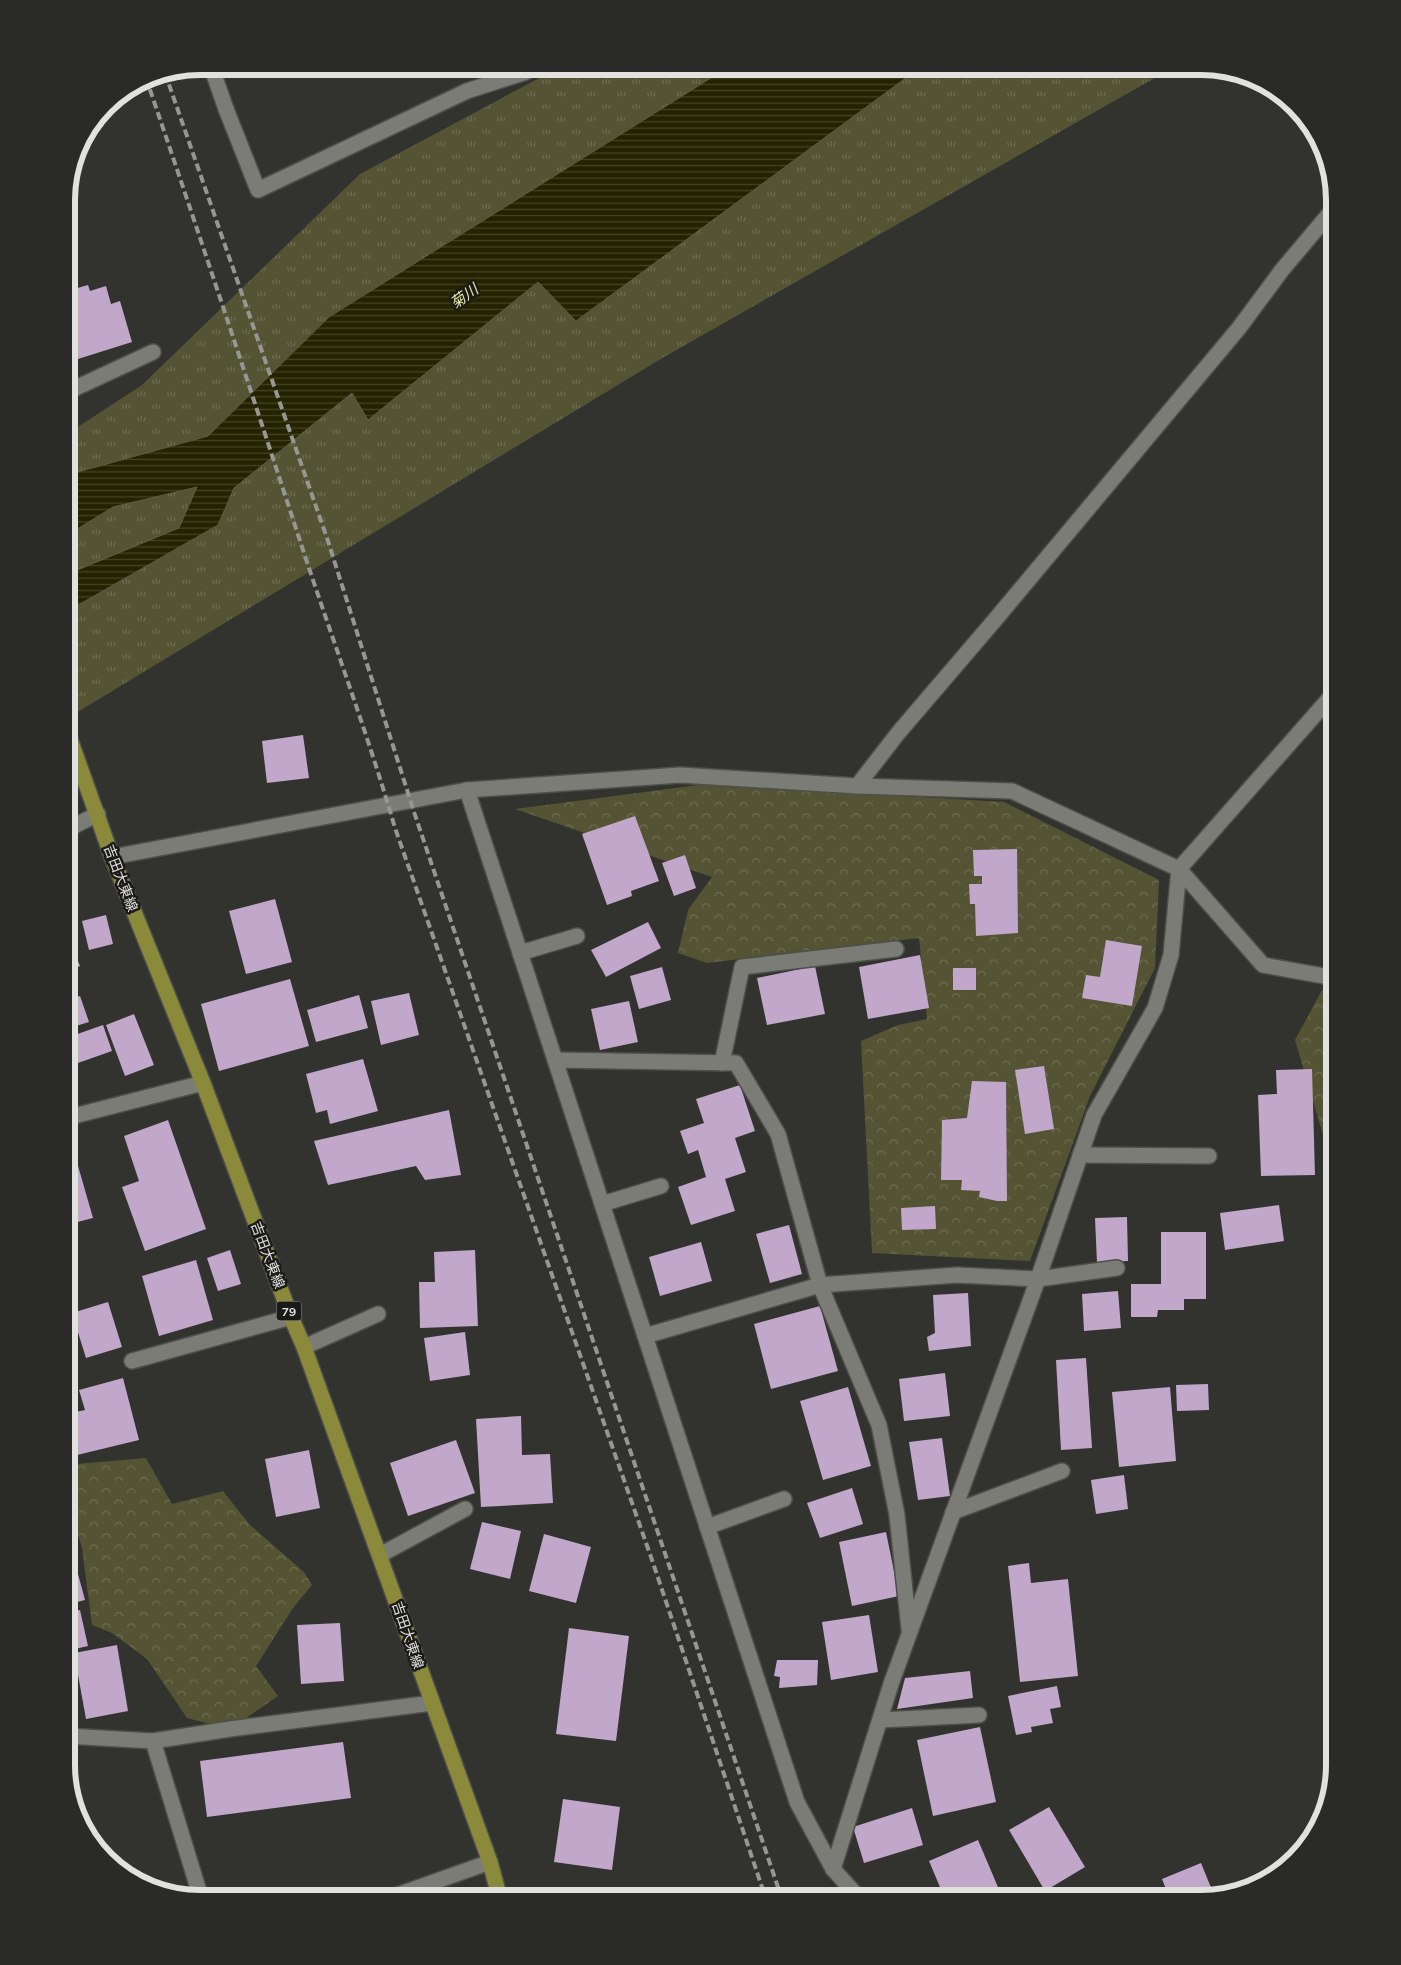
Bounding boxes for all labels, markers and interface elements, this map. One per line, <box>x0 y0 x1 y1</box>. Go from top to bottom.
water label: 菊川 <box>446 278 483 313</box>
street label: 吉田大東線 <box>100 842 142 914</box>
street label: 吉田大東線 <box>247 1219 289 1291</box>
road number: 79 <box>276 1302 302 1320</box>
street label: 吉田大東線 <box>388 1599 428 1671</box>

